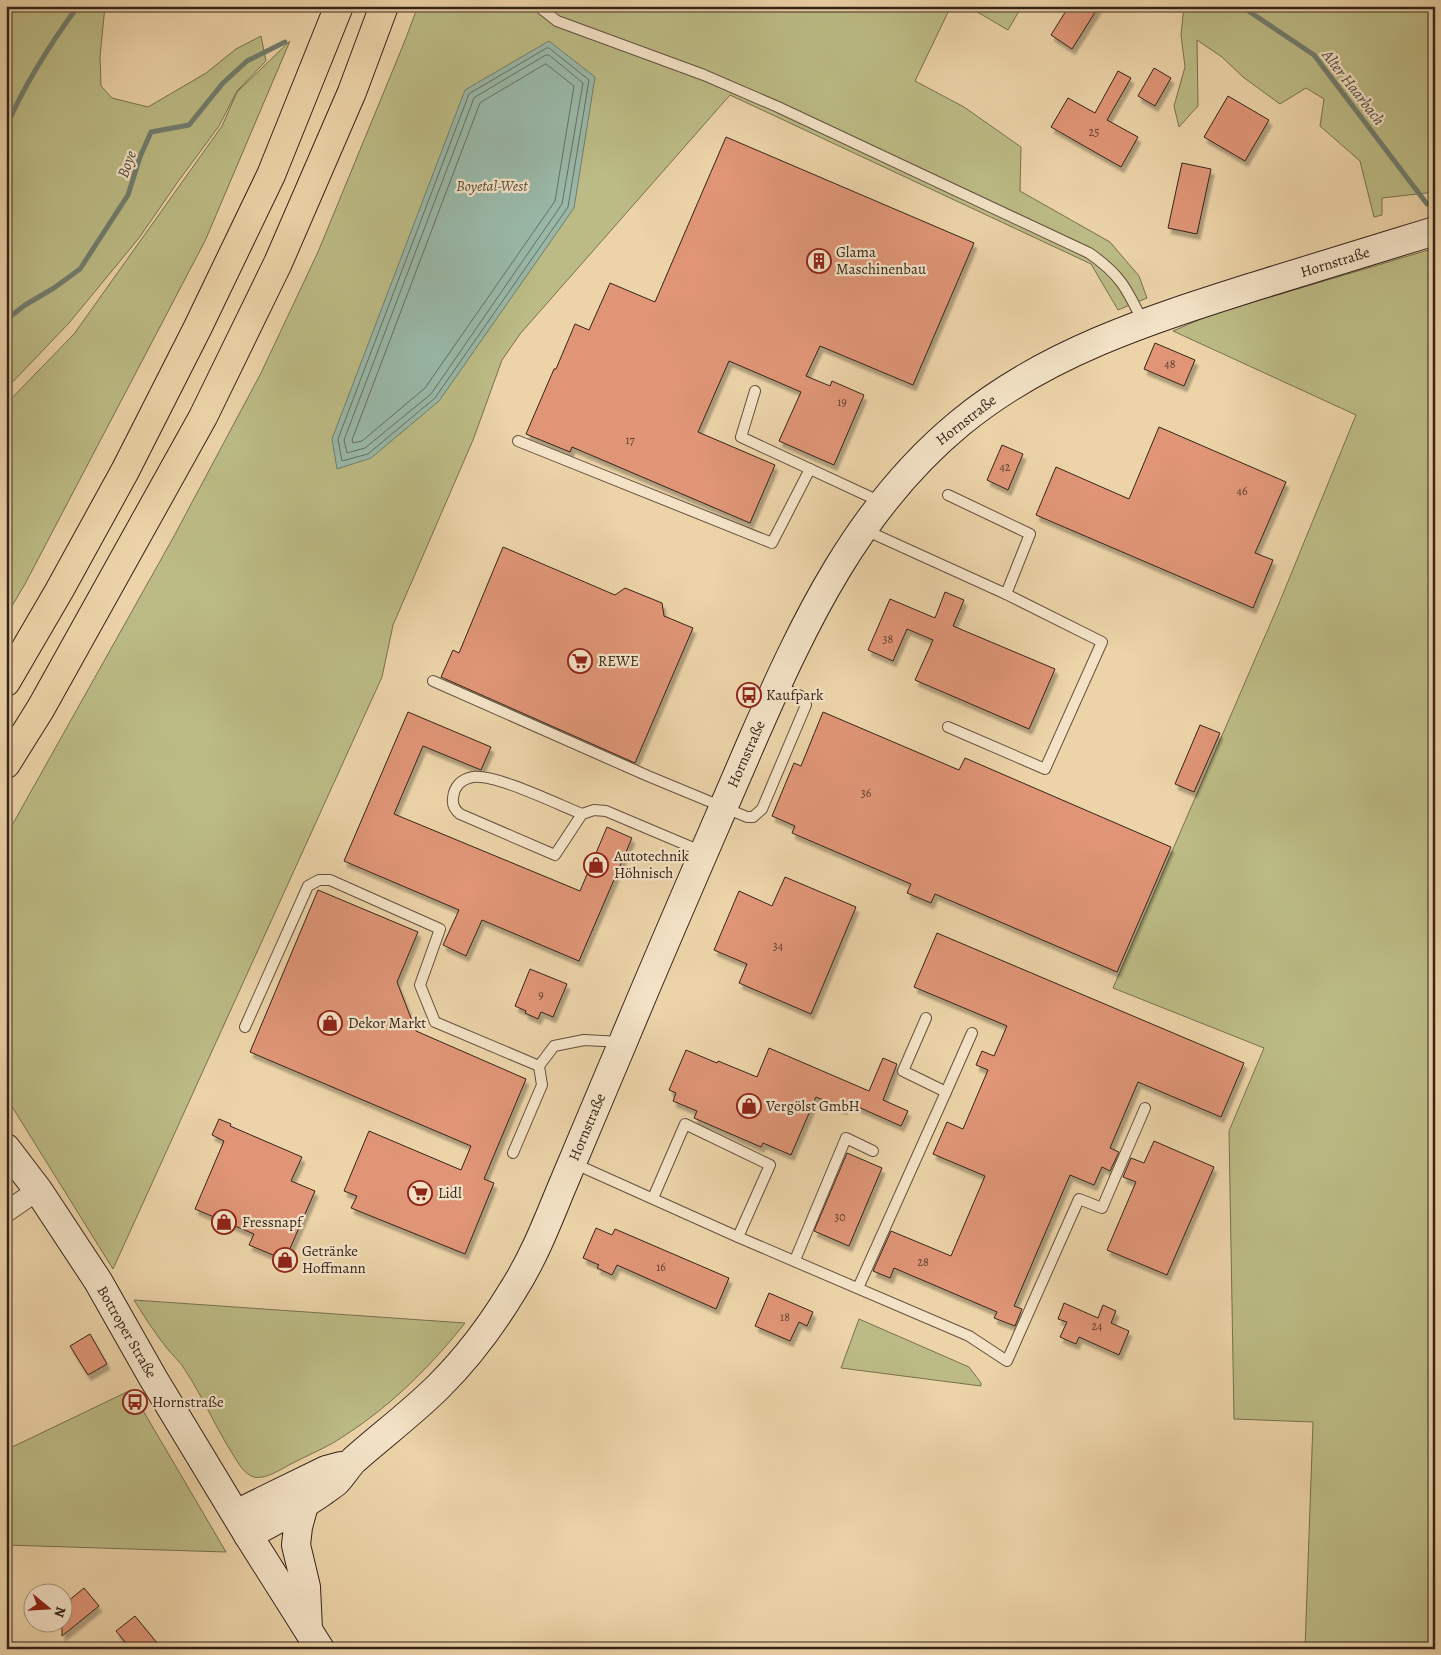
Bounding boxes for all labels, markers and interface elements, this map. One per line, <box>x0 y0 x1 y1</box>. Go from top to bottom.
water label: Alter Haarbach <box>1316 44 1390 130</box>
house number: 25 <box>1089 124 1099 140</box>
water label: Boye <box>112 147 142 181</box>
park label: Boyetal-West <box>456 176 528 196</box>
place label: Glama Maschinenbau <box>836 242 927 279</box>
street label: Hornstraße <box>1298 242 1372 282</box>
building icon: Glama Maschinenbau <box>806 248 832 274</box>
house number: 48 <box>1164 356 1176 372</box>
street label: Hornstraße <box>932 390 1001 450</box>
house number: 19 <box>837 394 847 410</box>
house number: 17 <box>625 432 636 448</box>
house number: 42 <box>999 459 1011 475</box>
house number: 46 <box>1237 483 1248 499</box>
house number: 38 <box>883 631 894 647</box>
supermarket icon: REWE <box>567 648 593 674</box>
place label: REWE <box>598 651 639 671</box>
bus stop icon: Kaufpark <box>736 682 762 708</box>
place label: Kaufpark <box>766 685 824 705</box>
street label: Hornstraße <box>722 717 770 791</box>
house number: 36 <box>861 785 872 801</box>
place label: Autotechnik Höhnisch <box>613 846 689 883</box>
shop icon: Autotechnik Höhnisch <box>583 852 609 878</box>
house number: 34 <box>773 938 784 954</box>
house number: 9 <box>538 987 544 1003</box>
shop icon: Dekor Markt <box>317 1010 343 1036</box>
place label: Dekor Markt <box>348 1013 426 1033</box>
street label: Hornstraße <box>564 1090 610 1164</box>
shop icon: Vergölst GmbH <box>736 1093 762 1119</box>
place label: Vergölst GmbH <box>765 1096 860 1116</box>
supermarket icon: Lidl <box>407 1180 433 1206</box>
place label: Lidl <box>438 1183 462 1203</box>
shop icon: Fressnapf <box>211 1209 237 1235</box>
house number: 30 <box>834 1209 846 1225</box>
place label: Fressnapf <box>242 1212 304 1232</box>
place label: Getränke Hoffmann <box>302 1241 366 1278</box>
shop icon: Getränke Hoffmann <box>272 1247 298 1273</box>
house number: 28 <box>917 1254 929 1270</box>
house number: 16 <box>656 1259 666 1275</box>
street label: Bottroper Straße <box>92 1282 162 1382</box>
house number: 18 <box>780 1309 790 1325</box>
house number: 24 <box>1091 1318 1103 1334</box>
bus stop icon: Hornstraße <box>122 1389 148 1415</box>
place label: Hornstraße <box>152 1392 224 1412</box>
north arrow <box>22 1582 72 1632</box>
text: N <box>49 1604 70 1620</box>

